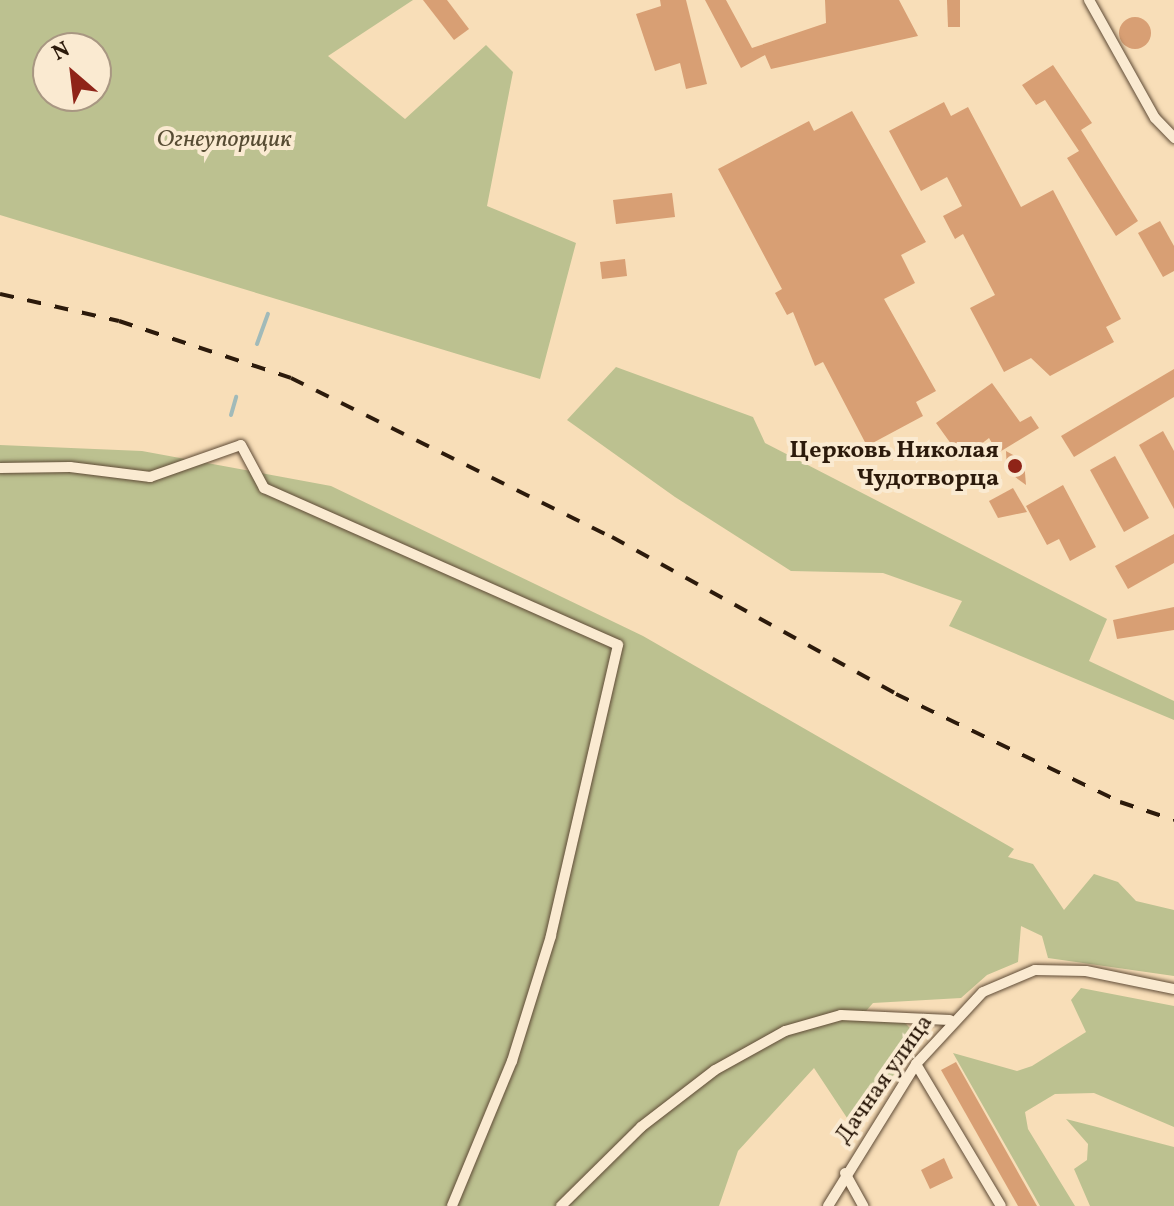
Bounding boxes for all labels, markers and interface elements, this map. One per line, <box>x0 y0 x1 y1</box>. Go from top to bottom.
north arrow <box>32 32 112 112</box>
text: N <box>47 35 76 70</box>
park label: Огнеупорщик <box>157 127 291 155</box>
place label: Церковь Николая Чудотворца <box>789 438 999 494</box>
marker: Церковь Николая Чудотворца <box>1006 457 1024 475</box>
street label: Дачная улица <box>830 1009 940 1151</box>

